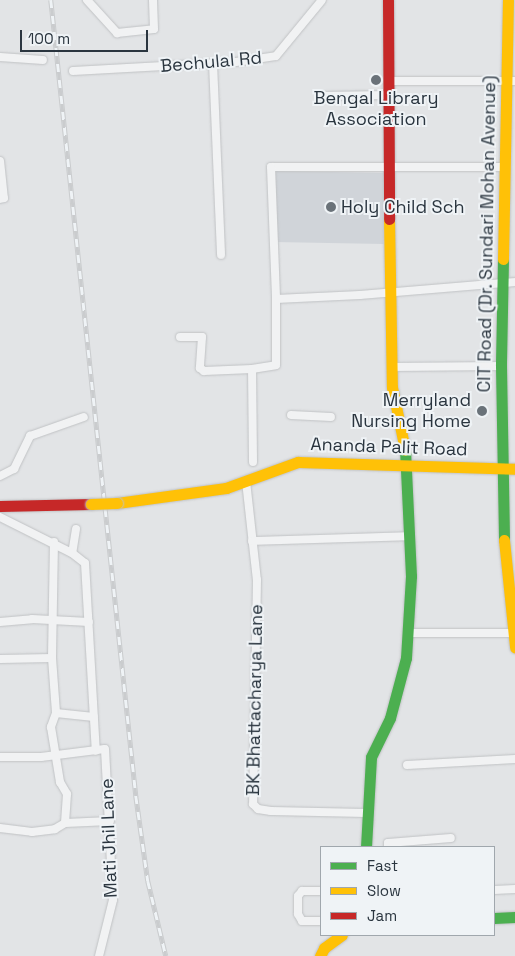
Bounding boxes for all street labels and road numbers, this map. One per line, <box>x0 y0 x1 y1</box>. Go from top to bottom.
street label: Bechulal Rd <box>159 47 263 77</box>
street label: CIT Road (Dr. Sundari Mohan Avenue) <box>473 75 501 393</box>
street label: Ananda Palit Road <box>310 433 468 461</box>
street label: BK Bhattacharya Lane <box>243 604 267 796</box>
street label: Mati Jhil Lane <box>96 778 122 898</box>

